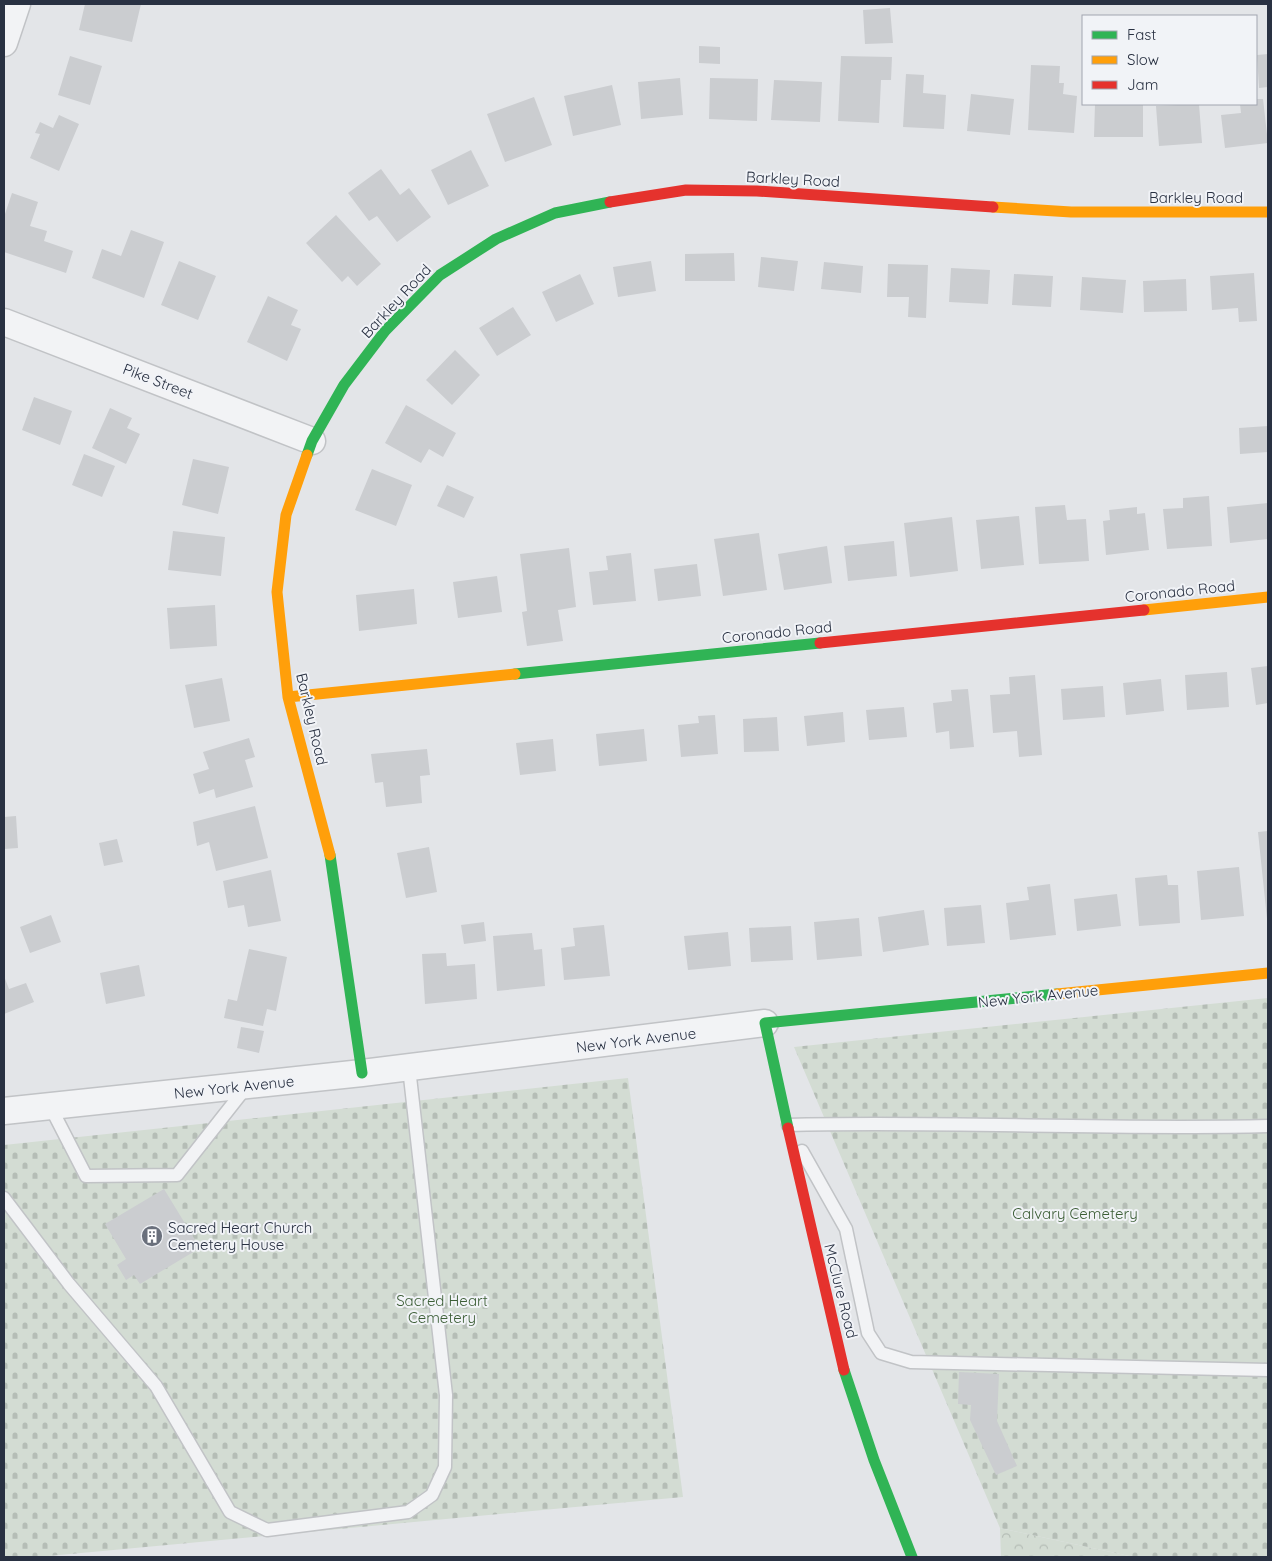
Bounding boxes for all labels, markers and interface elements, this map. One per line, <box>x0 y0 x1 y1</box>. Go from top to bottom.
legend <box>1082 15 1257 105</box>
text: Fast <box>1127 25 1156 44</box>
text: Slow <box>1127 50 1159 69</box>
text: Jam <box>1127 75 1158 94</box>
street label: Barkley Road <box>746 167 840 191</box>
street label: Barkley Road <box>1149 188 1243 207</box>
street label: Barkley Road <box>357 260 435 342</box>
street label: Pike Street <box>120 359 196 403</box>
street label: Coronado Road <box>1124 576 1236 606</box>
street label: Coronado Road <box>721 617 833 647</box>
street label: Barkley Road <box>292 671 332 767</box>
street label: New York Avenue <box>977 980 1099 1012</box>
street label: New York Avenue <box>575 1023 697 1057</box>
street label: New York Avenue <box>173 1071 295 1103</box>
park label: Calvary Cemetery <box>1012 1204 1138 1223</box>
place label: Sacred Heart Church Cemetery House <box>168 1218 312 1254</box>
building icon: Sacred Heart Church Cemetery House <box>140 1224 164 1248</box>
street label: McClure Road <box>820 1242 862 1340</box>
park label: Sacred Heart Cemetery <box>396 1291 488 1327</box>

